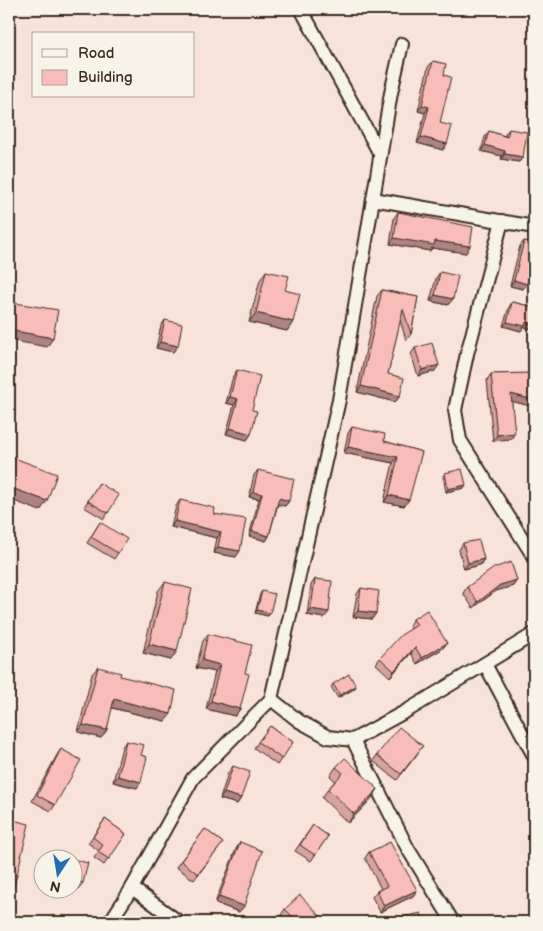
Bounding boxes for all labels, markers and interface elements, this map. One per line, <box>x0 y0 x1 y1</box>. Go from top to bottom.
legend <box>32 32 195 98</box>
text: Road <box>78 44 114 63</box>
text: Building <box>78 68 133 87</box>
north arrow <box>32 848 82 898</box>
text: N <box>48 877 62 896</box>

